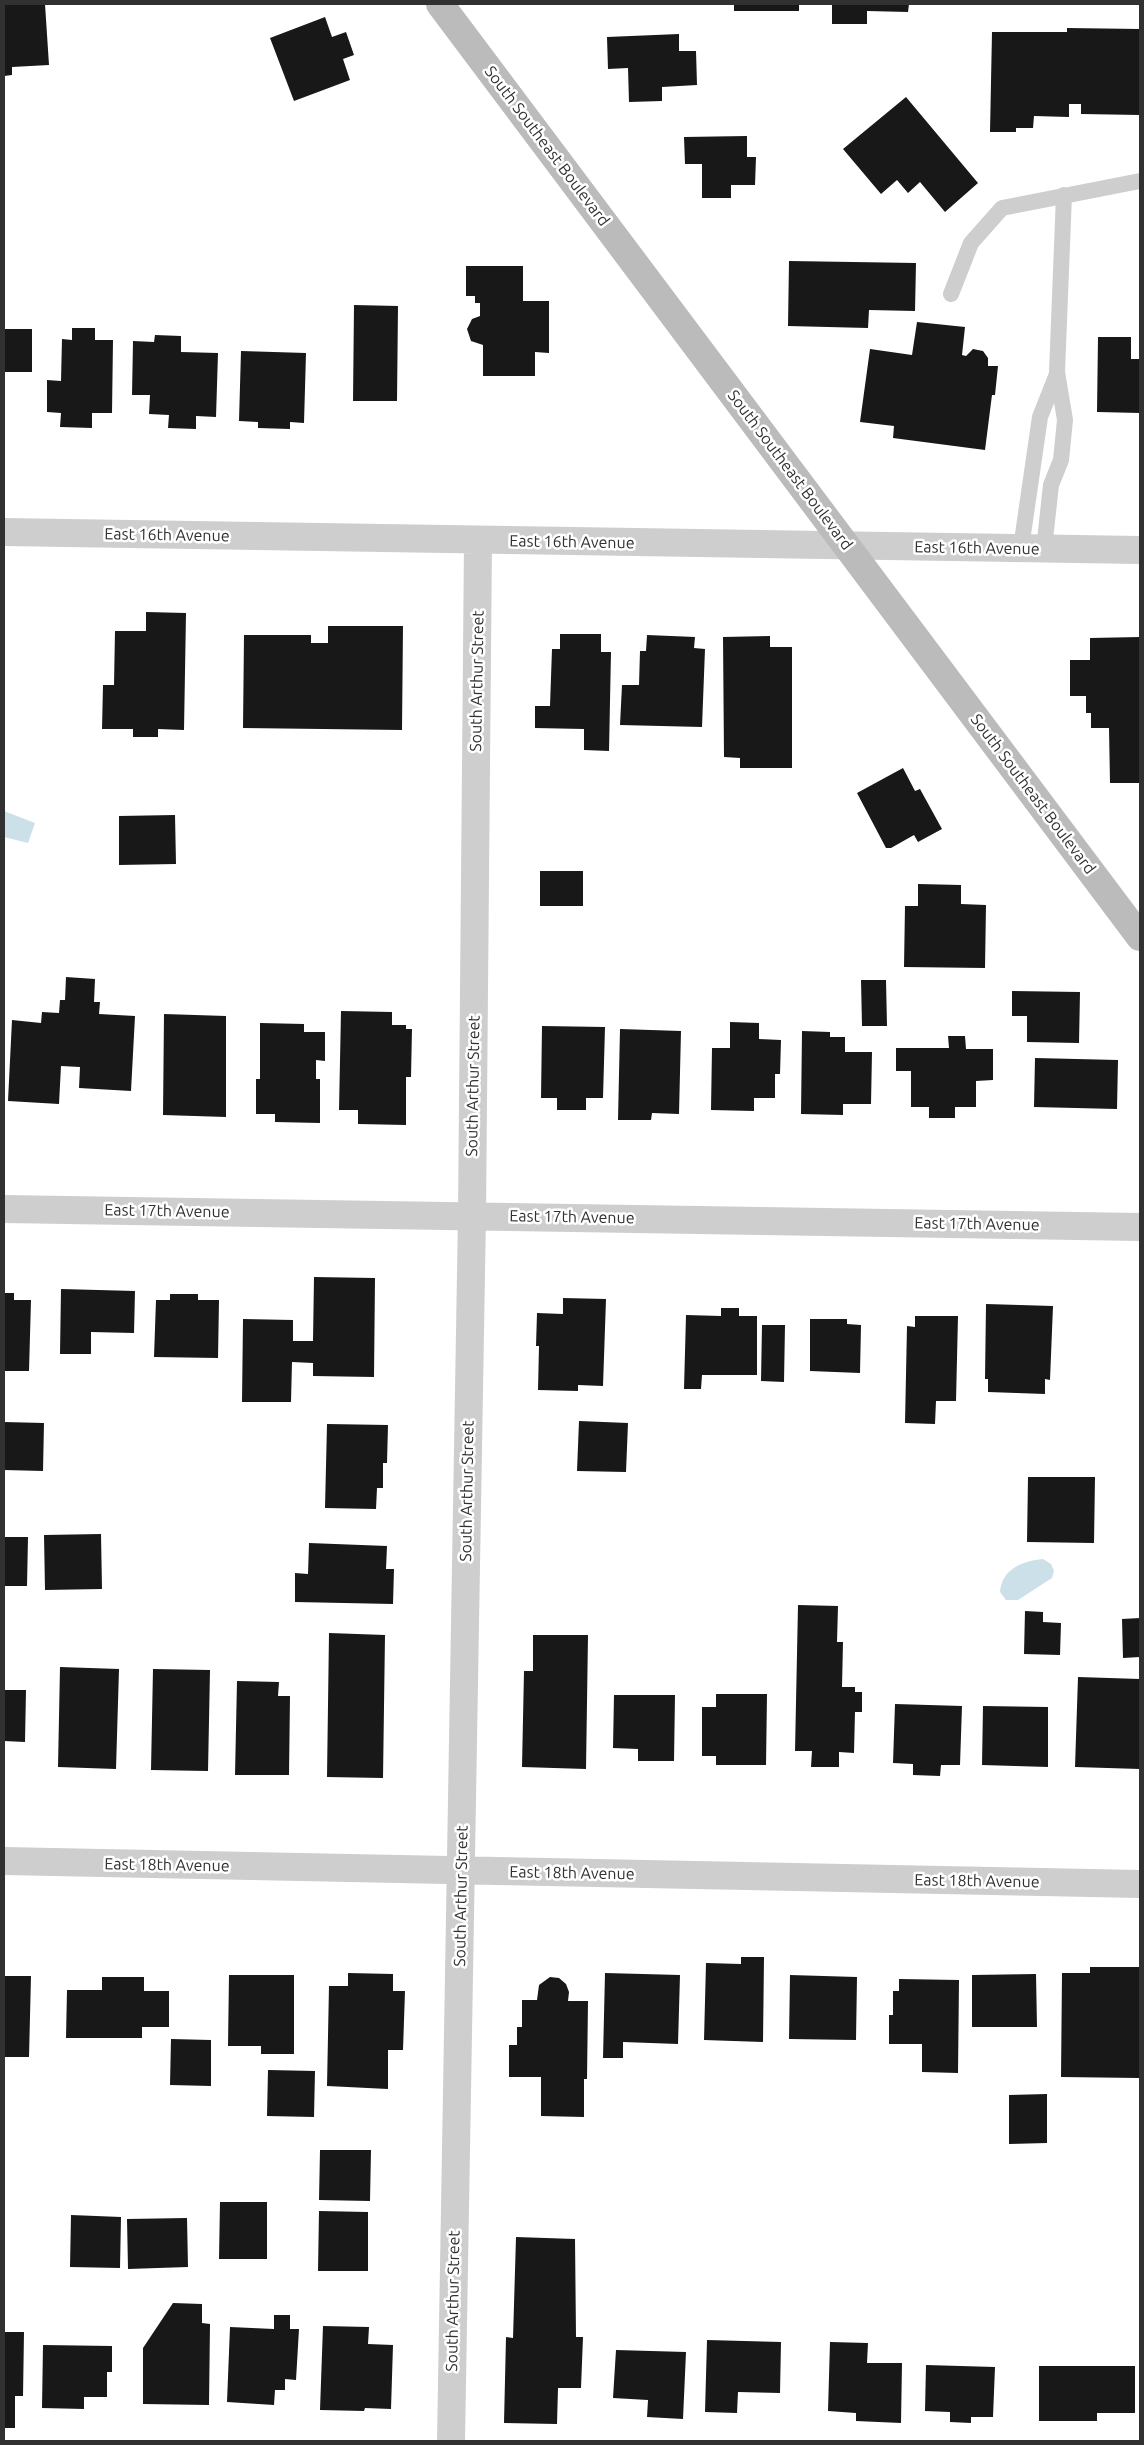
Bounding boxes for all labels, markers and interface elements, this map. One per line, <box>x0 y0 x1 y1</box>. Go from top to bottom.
street label: South Southeast Boulevard <box>481 62 613 230</box>
street label: South Southeast Boulevard <box>724 386 856 554</box>
street label: East 16th Avenue <box>104 524 230 546</box>
street label: East 16th Avenue <box>509 531 635 553</box>
street label: East 16th Avenue <box>914 537 1040 559</box>
street label: South Arthur Street <box>466 610 488 752</box>
street label: South Southeast Boulevard <box>967 710 1099 878</box>
street label: South Arthur Street <box>462 1015 484 1157</box>
street label: East 17th Avenue <box>104 1200 230 1222</box>
street label: East 17th Avenue <box>509 1206 635 1228</box>
street label: East 17th Avenue <box>914 1213 1040 1235</box>
street label: South Arthur Street <box>456 1420 478 1562</box>
street label: South Arthur Street <box>450 1825 472 1967</box>
street label: East 18th Avenue <box>104 1854 230 1876</box>
street label: East 18th Avenue <box>509 1862 635 1884</box>
street label: East 18th Avenue <box>914 1870 1040 1892</box>
street label: South Arthur Street <box>442 2230 464 2372</box>

